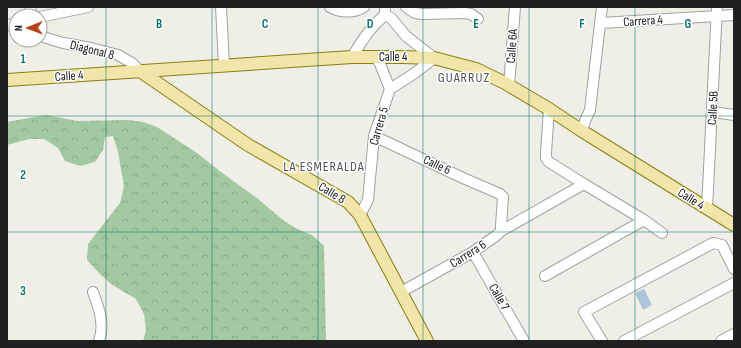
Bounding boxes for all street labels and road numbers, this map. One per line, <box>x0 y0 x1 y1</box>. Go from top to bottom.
street label: Carrera 4 <box>623 12 664 30</box>
street label: Calle 6A <box>503 28 521 64</box>
street label: Diagonal 8 <box>68 37 116 63</box>
street label: Calle 4 <box>379 49 408 65</box>
street label: Calle 4 <box>54 67 84 85</box>
street label: Calle 5B <box>704 90 722 126</box>
street label: Carrera 5 <box>366 105 392 147</box>
street label: Calle 6 <box>421 152 454 178</box>
street label: Calle 8 <box>315 179 349 207</box>
street label: Calle 4 <box>675 185 708 214</box>
street label: Carrera 6 <box>447 236 489 271</box>
street label: Calle 7 <box>485 281 513 314</box>

